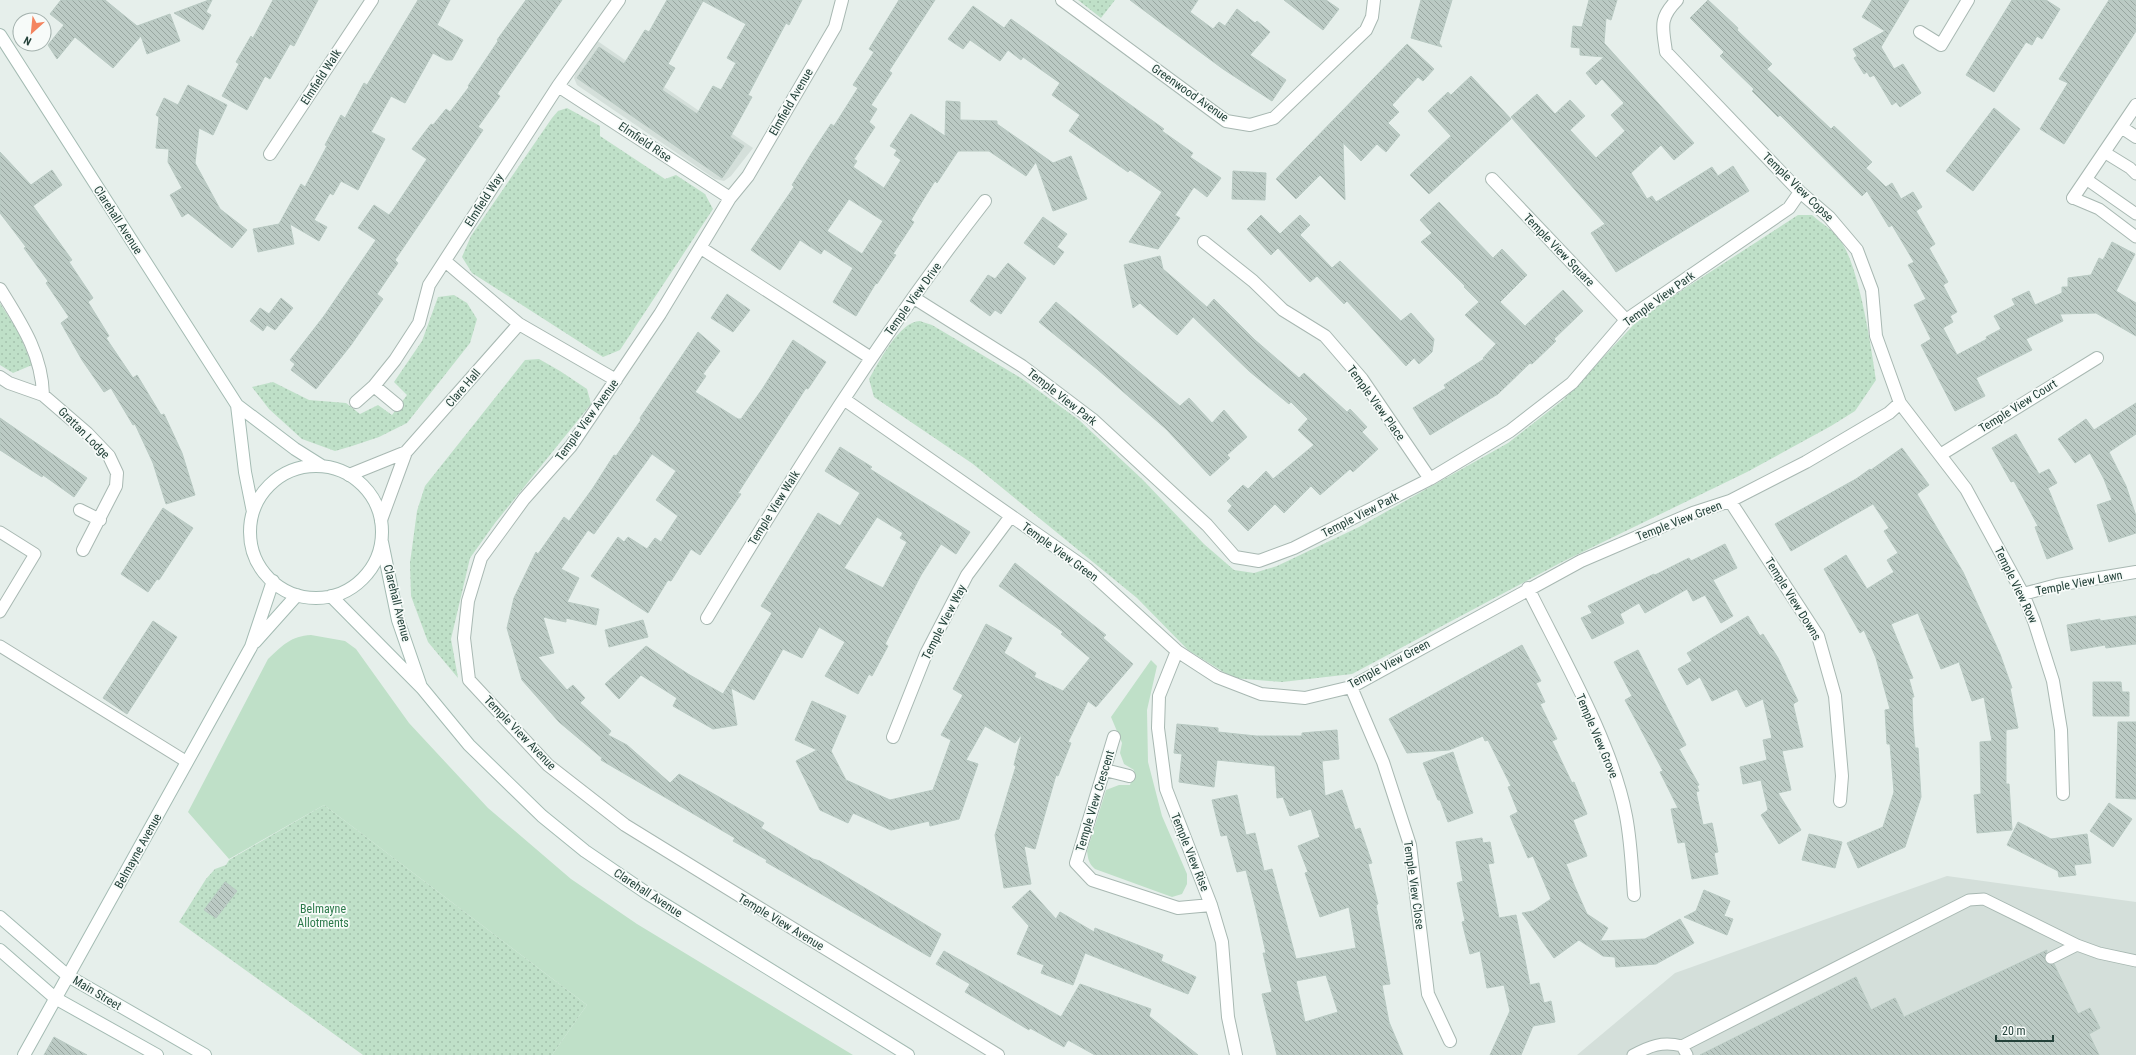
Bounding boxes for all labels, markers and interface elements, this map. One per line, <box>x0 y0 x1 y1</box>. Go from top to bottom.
north arrow <box>12 12 52 52</box>
text: N <box>22 33 34 48</box>
street label: Elmfield Walk <box>298 46 345 107</box>
street label: Greenwood Avenue <box>1149 61 1232 125</box>
street label: Elmfield Avenue <box>766 66 816 138</box>
street label: Elmfield Rise <box>616 119 674 165</box>
street label: Temple View Copse <box>1760 150 1837 225</box>
street label: Elmfield Way <box>462 171 506 229</box>
street label: Clarehall Avenue <box>91 183 146 257</box>
street label: Temple View Square <box>1521 211 1598 290</box>
street label: Temple View Drive <box>882 259 944 338</box>
street label: Temple View Park <box>1621 268 1698 329</box>
street label: Temple View Place <box>1344 363 1408 444</box>
street label: Temple View Park <box>1024 365 1100 429</box>
street label: Clare Hall <box>443 366 483 410</box>
street label: Temple View Avenue <box>553 376 622 464</box>
street label: Temple View Court <box>1976 376 2060 436</box>
street label: Grattan Lodge <box>55 404 113 462</box>
street label: Temple View Walk <box>745 467 803 548</box>
street label: Temple View Park <box>1319 489 1401 540</box>
street label: Temple View Green <box>1634 498 1724 544</box>
street label: Temple View Green <box>1019 520 1101 584</box>
street label: Temple View Row <box>1991 545 2041 626</box>
street label: Temple View Downs <box>1762 555 1824 643</box>
street label: Clarehall Avenue <box>381 563 413 643</box>
street label: Temple View Lawn <box>2034 568 2124 598</box>
street label: Temple View Way <box>919 582 969 662</box>
street label: Temple View Green <box>1346 636 1433 691</box>
street label: Temple View Grove <box>1573 692 1621 781</box>
street label: Temple View Avenue <box>481 693 559 773</box>
street label: Temple View Crescent <box>1073 748 1117 853</box>
street label: Belmayne Avenue <box>112 811 165 891</box>
street label: Temple View Rise <box>1168 811 1212 894</box>
street label: Temple View Close <box>1401 840 1427 931</box>
street label: Clarehall Avenue <box>611 866 685 921</box>
street label: Temple View Avenue <box>736 891 827 953</box>
park label: Belmayne Allotments <box>297 902 349 930</box>
street label: Main Street <box>70 973 124 1013</box>
scale bar <box>1996 1017 2053 1043</box>
text: 20 m <box>2002 1024 2026 1038</box>

